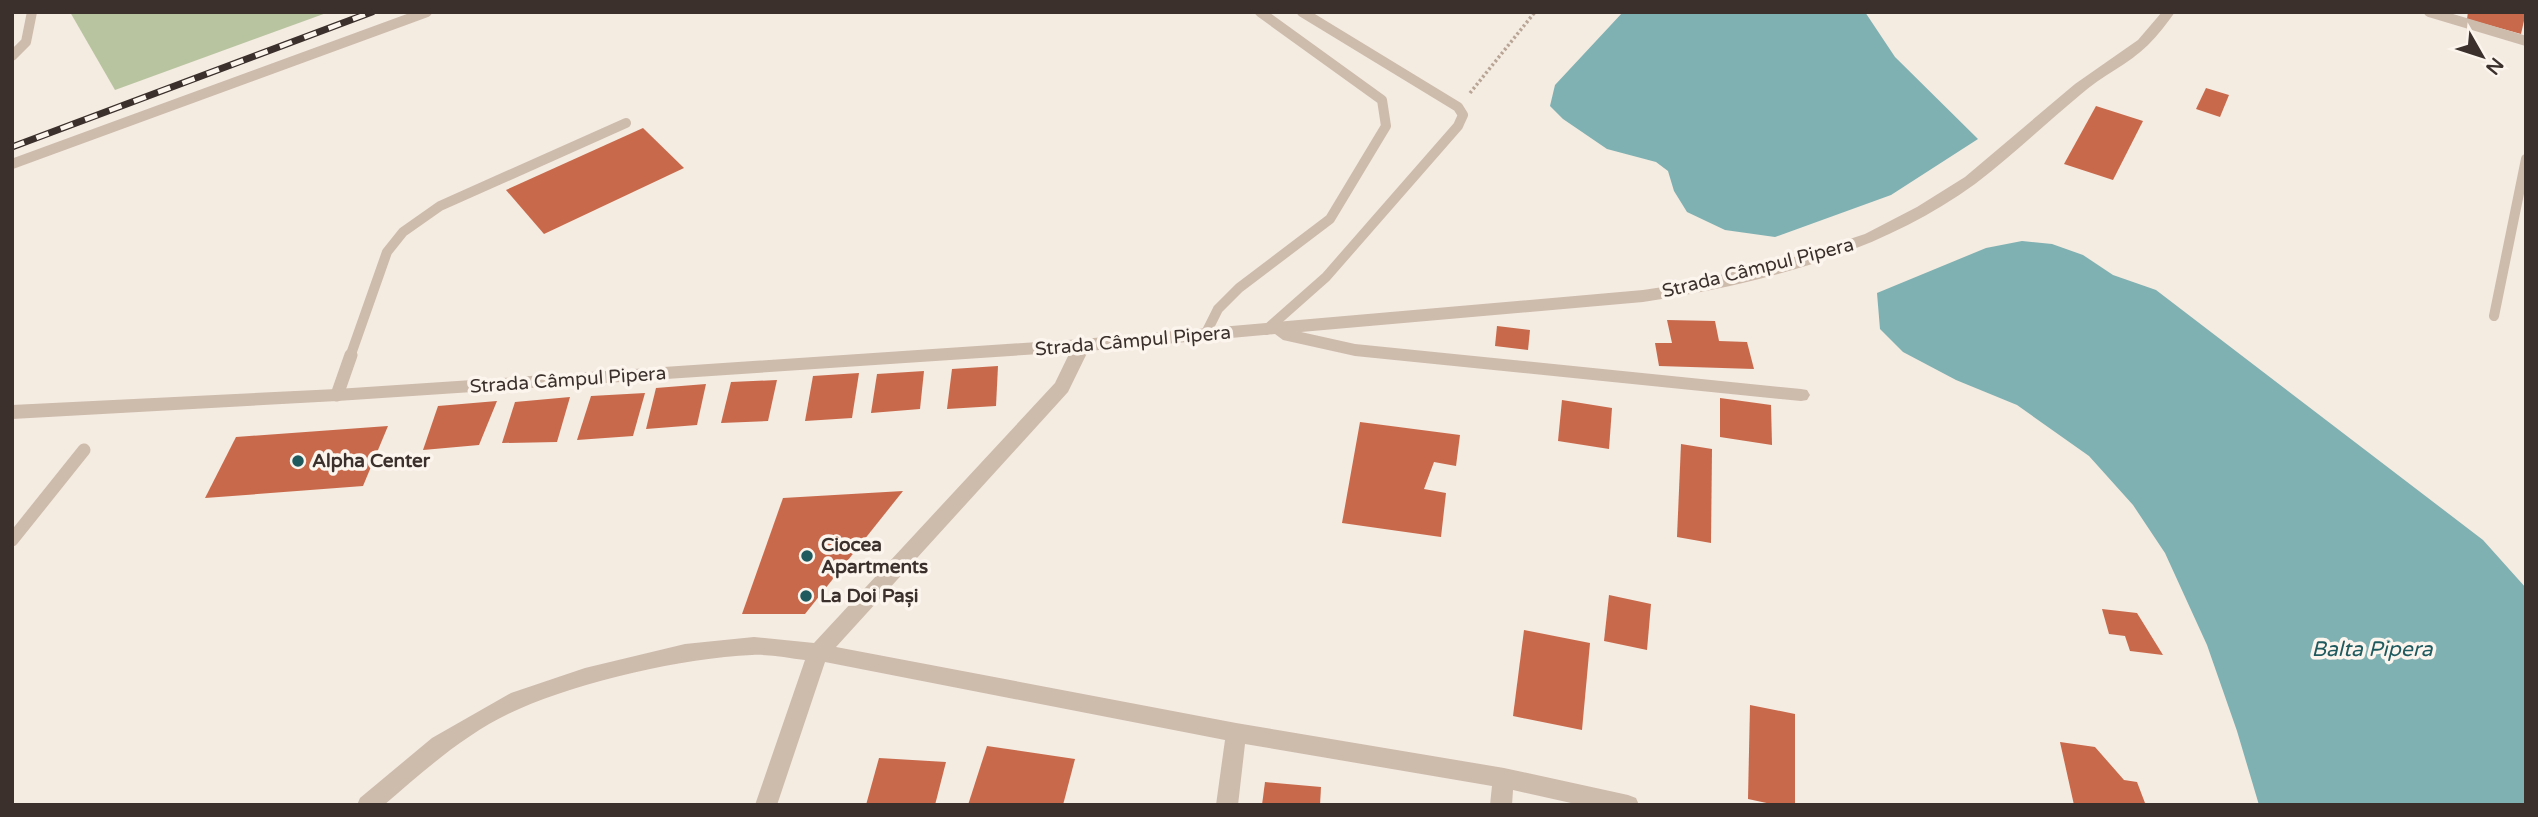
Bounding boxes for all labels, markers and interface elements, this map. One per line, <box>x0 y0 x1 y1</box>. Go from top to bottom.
north arrow <box>2447 21 2517 91</box>
text: N <box>2481 53 2508 79</box>
street label: Strada Câmpul Pipera <box>1660 234 1856 302</box>
street label: Strada Câmpul Pipera <box>1034 321 1232 361</box>
street label: Strada Câmpul Pipera <box>469 362 667 398</box>
place label: Alpha Center <box>312 450 431 473</box>
marker: Alpha Center <box>290 453 306 469</box>
place label: Ciocea Apartments <box>821 534 928 579</box>
marker: Ciocea Apartments <box>799 548 815 564</box>
place label: La Doi Pași <box>820 585 919 608</box>
marker: La Doi Pași <box>798 588 814 604</box>
water label: Balta Pipera <box>2311 637 2434 662</box>

